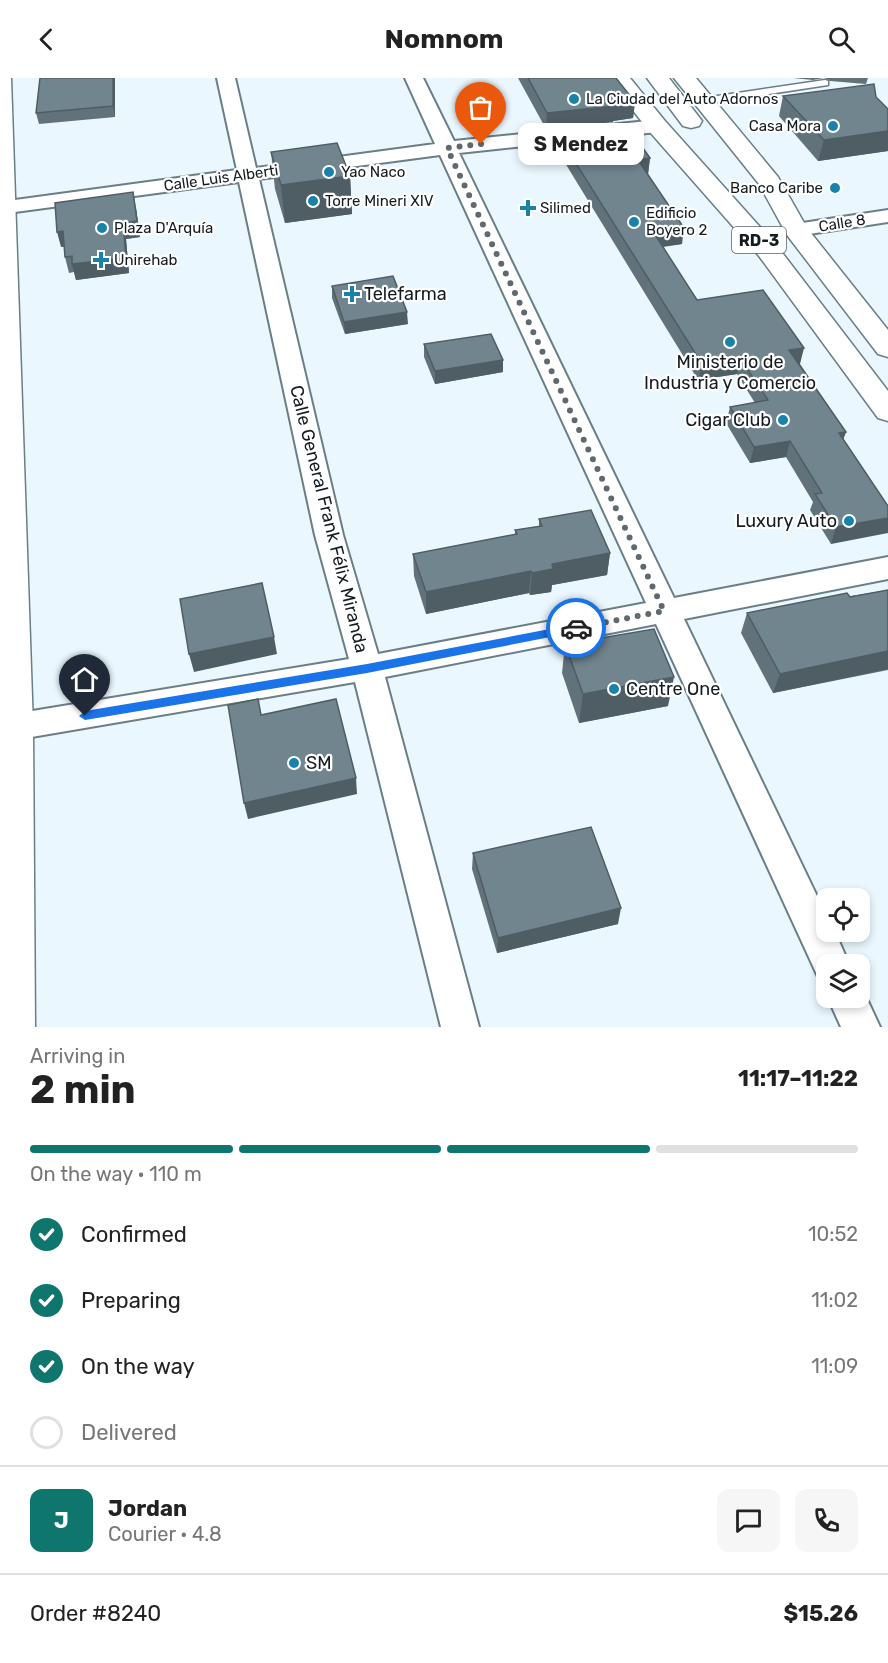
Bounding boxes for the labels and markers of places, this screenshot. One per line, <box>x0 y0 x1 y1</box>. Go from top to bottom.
pin <box>455 82 506 144</box>
place label: La Ciudad del Auto Adornos <box>586 90 779 108</box>
marker: La Ciudad del Auto Adornos <box>567 92 581 106</box>
place label: Casa Mora <box>749 117 821 135</box>
marker: Casa Mora <box>826 119 840 133</box>
callout: S Mendez <box>517 123 643 165</box>
place label: Yao Naco <box>341 163 405 181</box>
marker: Yao Naco <box>322 165 336 179</box>
place label: Banco Caribe <box>730 179 823 197</box>
marker: Banco Caribe <box>828 181 842 195</box>
place label: Torre Mineri XIV <box>325 192 434 210</box>
marker: Torre Mineri XIV <box>306 194 320 208</box>
place label: Silimed <box>540 199 591 217</box>
marker: Silimed <box>521 201 535 215</box>
place label: Edificio Boyero 2 <box>646 204 708 239</box>
marker: Edificio Boyero 2 <box>627 215 641 229</box>
place label: Plaza D'Arquía <box>114 219 213 237</box>
marker: Plaza D'Arquía <box>95 221 109 235</box>
marker: Unirehab <box>92 251 110 269</box>
place label: Unirehab <box>114 251 178 269</box>
place label: Telefarma <box>364 283 447 305</box>
marker: Telefarma <box>345 287 359 301</box>
marker: Ministerio de Industria y Comercio <box>723 335 737 349</box>
place label: Ministerio de Industria y Comercio <box>644 351 816 394</box>
place label: Cigar Club <box>685 409 771 431</box>
marker: Cigar Club <box>776 413 790 427</box>
place label: Luxury Auto <box>735 510 837 532</box>
marker: Luxury Auto <box>842 514 856 528</box>
pin <box>59 654 110 716</box>
place label: Centre One <box>626 678 720 700</box>
marker: Centre One <box>607 682 621 696</box>
place label: SM <box>306 752 332 774</box>
marker: SM <box>287 756 301 770</box>

